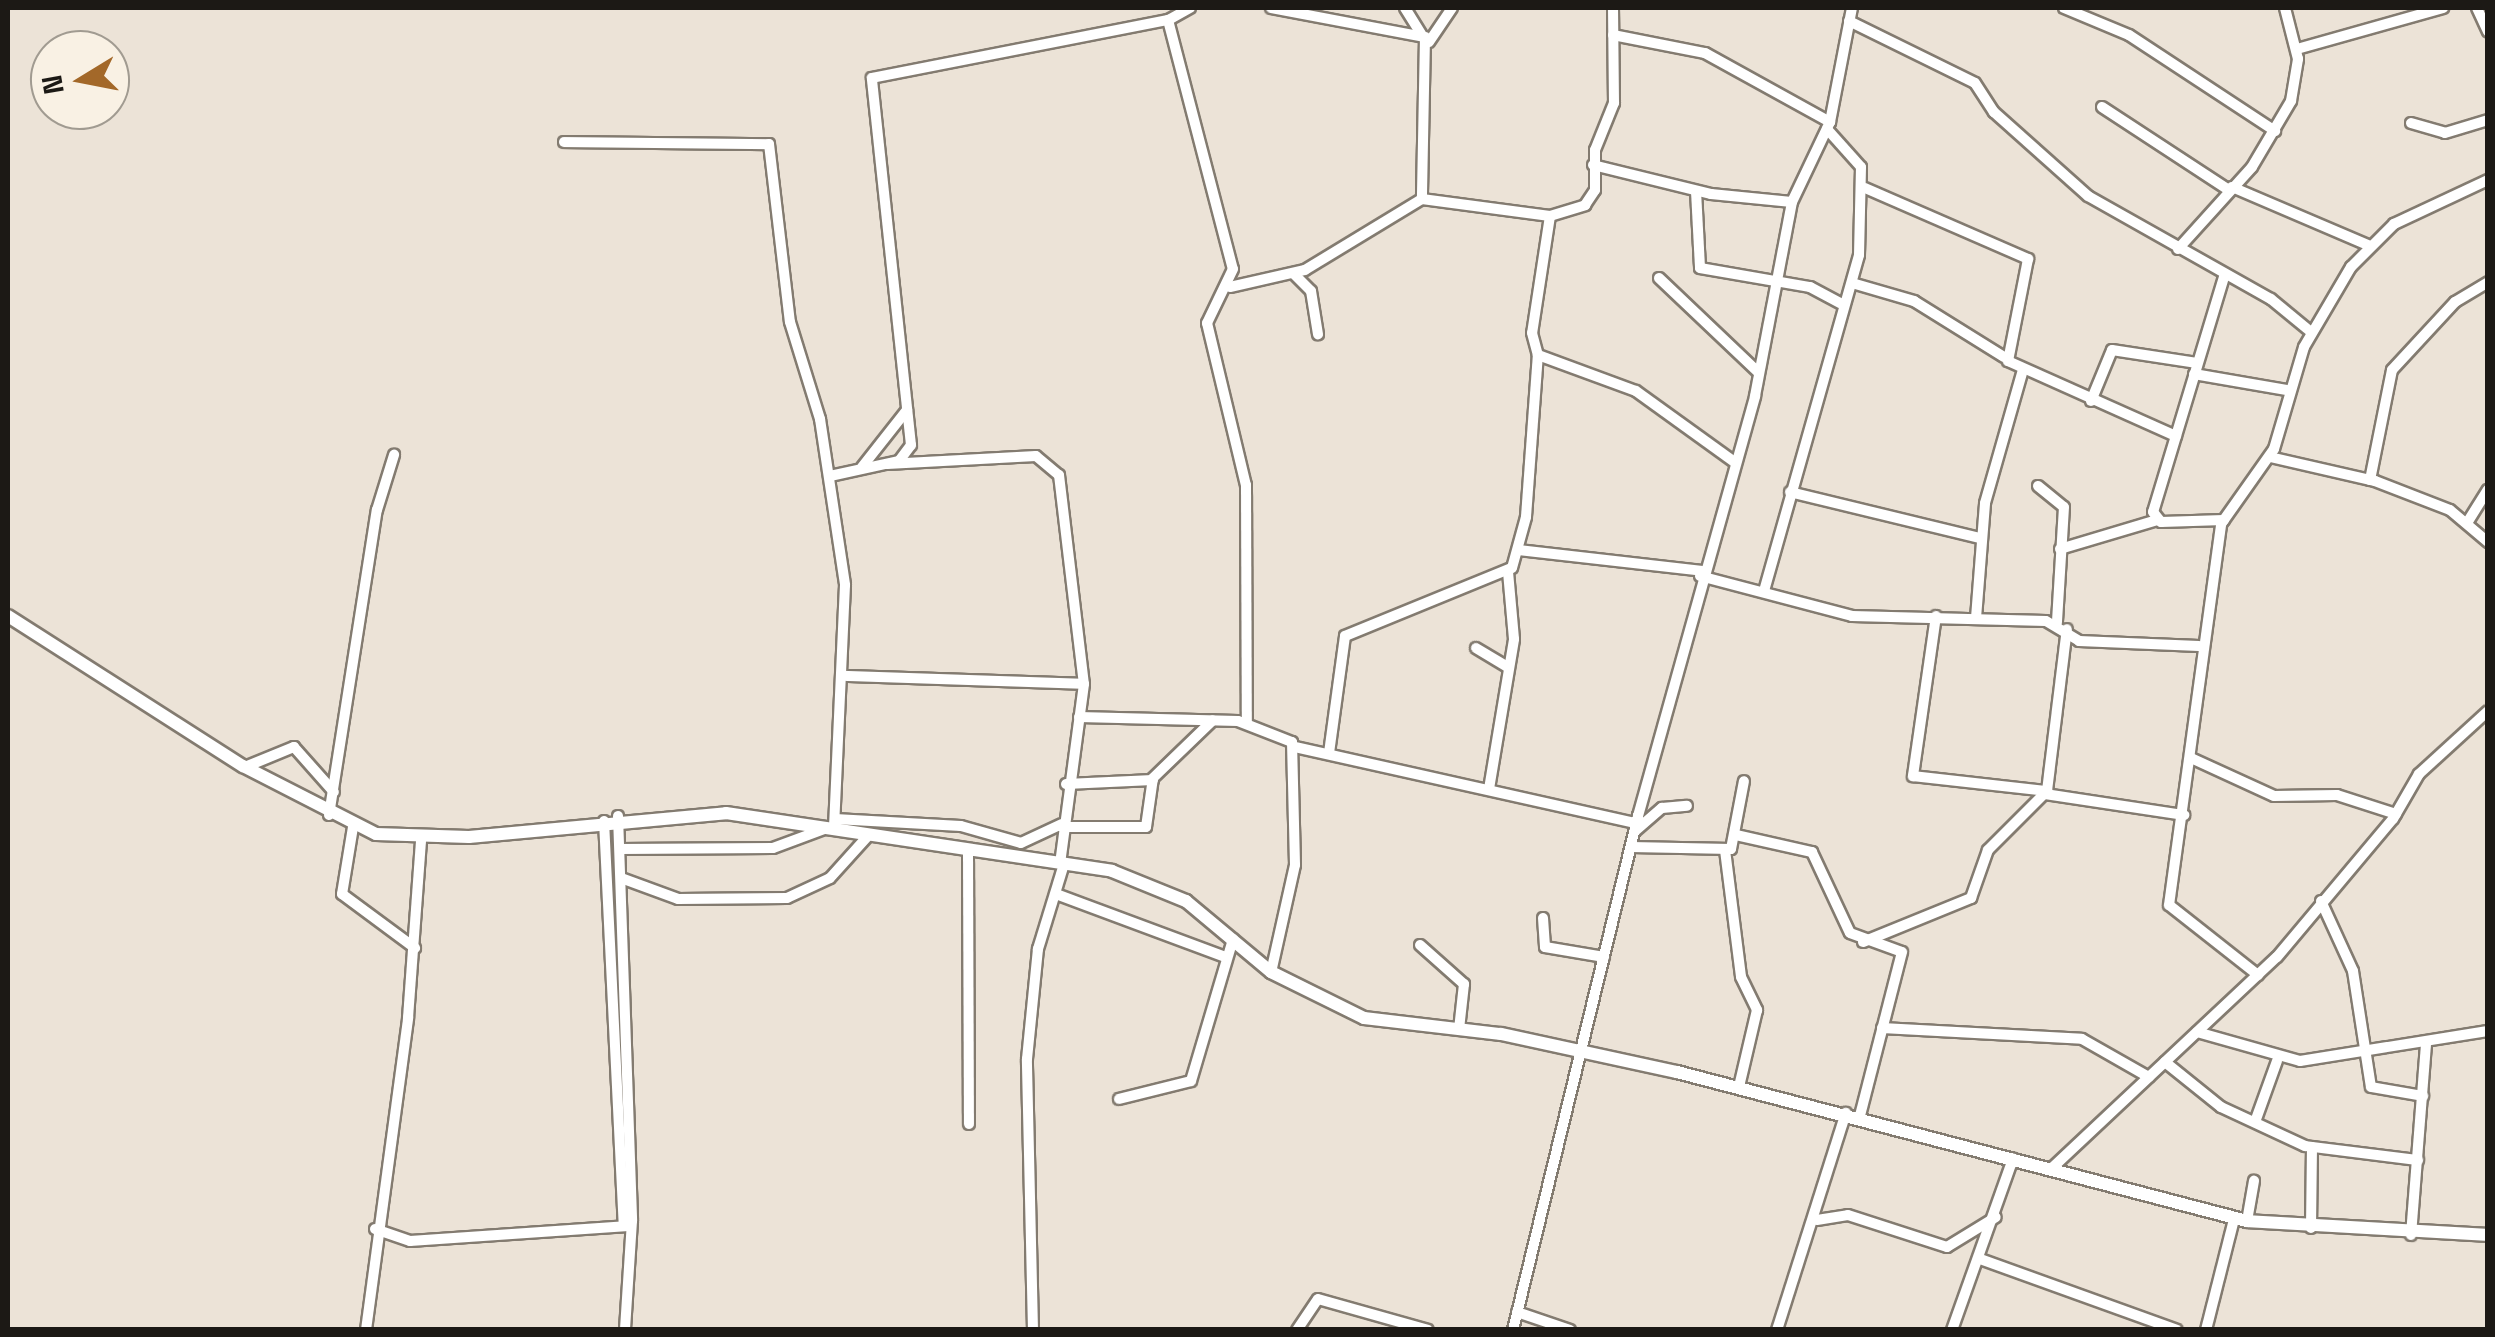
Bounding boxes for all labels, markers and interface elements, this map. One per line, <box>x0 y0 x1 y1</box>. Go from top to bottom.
north arrow <box>30 30 130 130</box>
text: N <box>33 73 72 97</box>

